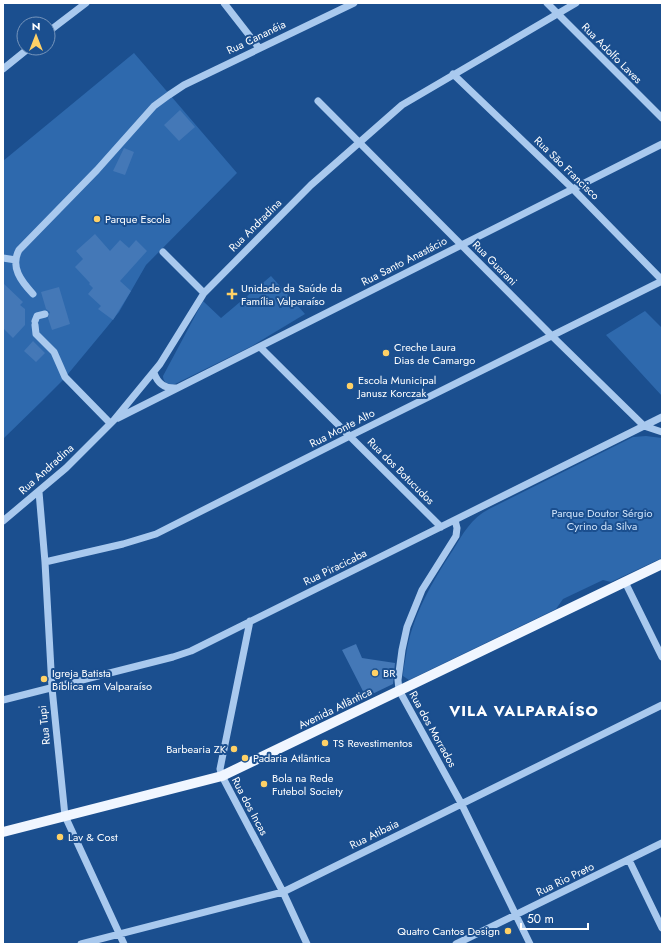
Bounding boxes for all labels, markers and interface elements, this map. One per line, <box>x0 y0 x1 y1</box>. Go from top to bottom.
north arrow <box>16 16 56 56</box>
street label: Rua Cananéia <box>224 16 288 58</box>
text: N <box>32 18 40 34</box>
street label: Rua Adolfo Laves <box>578 19 646 87</box>
street label: Rua São Francisco <box>531 133 603 203</box>
street label: Rua Andradina <box>225 195 285 255</box>
place label: Parque Escola <box>105 211 170 227</box>
marker: Parque Escola <box>92 214 102 224</box>
street label: Rua Santo Anastácio <box>358 232 450 290</box>
street label: Rua Guarani <box>469 237 521 289</box>
place label: Unidade da Saúde da Família Valparaíso <box>241 280 342 309</box>
marker: Unidade da Saúde da Família Valparaíso <box>226 288 238 300</box>
place label: Creche Laura Dias de Camargo <box>394 339 475 368</box>
marker: Creche Laura Dias de Camargo <box>381 348 391 358</box>
place label: Escola Municipal Janusz Korczak <box>356 372 436 401</box>
marker: Escola Municipal Janusz Korczak <box>345 381 355 391</box>
street label: Rua Monte Alto <box>307 405 377 451</box>
street label: Rua dos Botucudos <box>364 434 438 508</box>
street label: Rua Andradina <box>15 440 77 498</box>
park label: Parque Doutor Sérgio Cyrino da Silva <box>551 505 653 534</box>
street label: Rua Piracicaba <box>301 545 369 589</box>
place label: Igreja Batista Bíblica em Valparaíso <box>52 665 152 694</box>
place label: BR <box>383 665 396 681</box>
marker: BR <box>370 668 380 678</box>
marker: Igreja Batista Bíblica em Valparaíso <box>39 674 49 684</box>
street label: Avenida Atlântica <box>295 683 375 733</box>
street label: Rua dos Morrados <box>405 688 461 771</box>
district label: VILA VALPARAÍSO <box>448 700 599 722</box>
street label: Rua Tupi <box>34 704 54 746</box>
place label: TS Revestimentos <box>333 735 413 751</box>
marker: TS Revestimentos <box>320 738 330 748</box>
place label: Barbearia ZK <box>166 741 227 757</box>
marker: Barbearia ZK <box>229 744 239 754</box>
place label: Padaria Atlântica <box>253 750 330 766</box>
marker: Padaria Atlântica <box>240 753 250 763</box>
place label: Bola na Rede Futebol Society <box>272 770 343 799</box>
street label: Rua dos Incas <box>228 774 272 838</box>
marker: Bola na Rede Futebol Society <box>259 779 269 789</box>
street label: Rua Atibaia <box>347 815 401 853</box>
place label: Lav & Cost <box>68 829 118 845</box>
marker: Lav & Cost <box>55 832 65 842</box>
street label: Rua Rio Preto <box>533 858 597 900</box>
scale bar <box>521 905 588 931</box>
text: 50 m <box>527 910 554 928</box>
place label: Quatro Cantos Design <box>397 923 500 939</box>
marker: Quatro Cantos Design <box>503 926 513 936</box>

